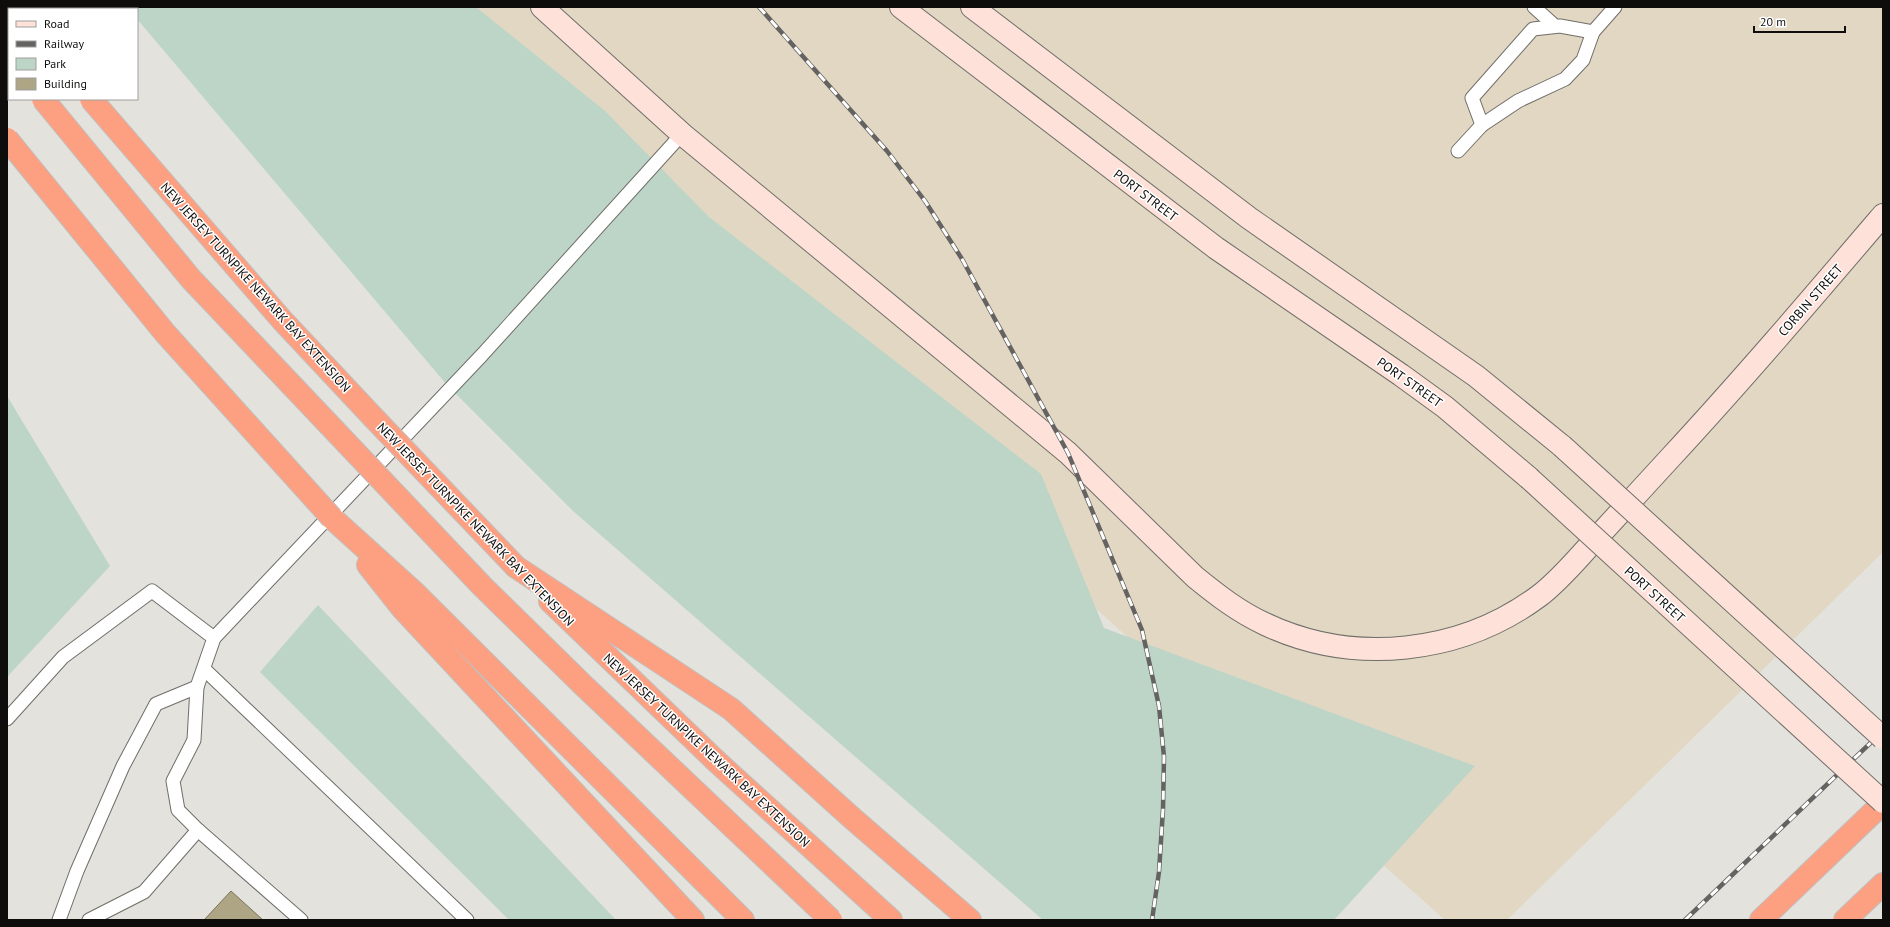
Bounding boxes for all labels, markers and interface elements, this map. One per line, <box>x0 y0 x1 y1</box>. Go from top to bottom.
legend <box>8 8 138 100</box>
scale bar <box>1754 8 1845 34</box>
text: 20 m <box>1760 14 1786 29</box>
text: Road <box>44 16 69 31</box>
text: Railway <box>44 36 84 51</box>
text: Park <box>44 56 66 71</box>
text: Building <box>44 76 87 91</box>
street label: PORT STREET <box>1110 166 1181 225</box>
street label: NEW JERSEY TURNPIKE NEWARK BAY EXTENSION <box>157 179 354 396</box>
street label: CORBIN STREET <box>1774 261 1846 340</box>
street label: PORT STREET <box>1374 354 1446 411</box>
street label: NEW JERSEY TURNPIKE NEWARK BAY EXTENSION <box>373 419 578 630</box>
street label: PORT STREET <box>1621 563 1689 626</box>
street label: NEW JERSEY TURNPIKE NEWARK BAY EXTENSION <box>600 650 814 851</box>

